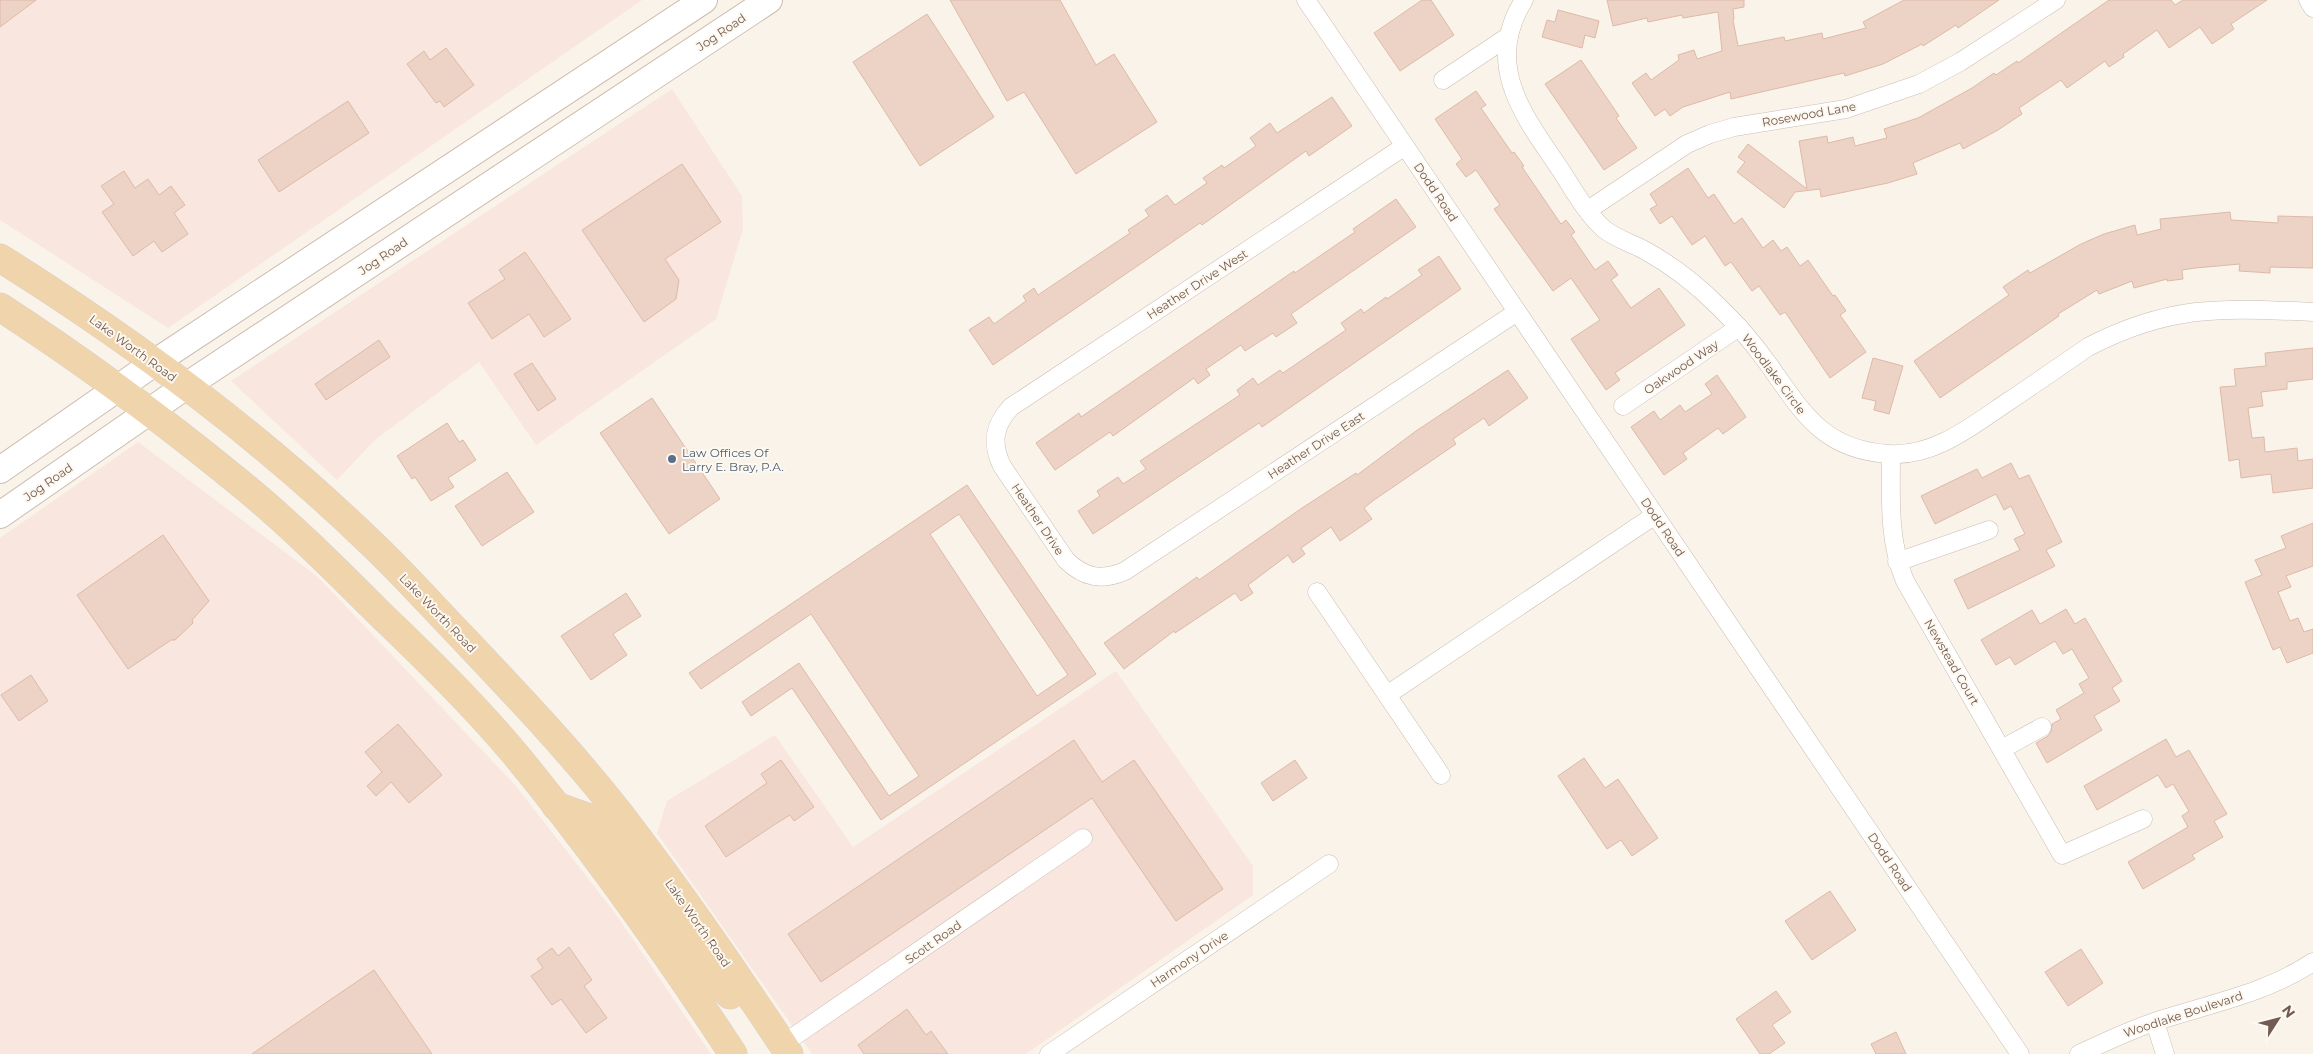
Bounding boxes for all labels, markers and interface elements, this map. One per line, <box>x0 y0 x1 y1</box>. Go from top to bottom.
street label: Jog Road <box>693 10 749 55</box>
street label: Rosewood Lane <box>1761 98 1857 130</box>
street label: Dodd Road <box>1411 160 1461 224</box>
street label: Jog Road <box>355 234 411 279</box>
street label: Heather Drive West <box>1144 246 1250 322</box>
street label: Lake Worth Road <box>86 311 180 385</box>
street label: Woodlake Circle <box>1739 331 1809 417</box>
street label: Oakwood Way <box>1641 336 1722 397</box>
street label: Heather Drive East <box>1265 408 1367 482</box>
place label: Law Offices Of Larry E. Bray, P.A. <box>682 445 784 474</box>
marker: Law Offices Of Larry E. Bray, P.A. <box>666 453 678 465</box>
street label: Jog Road <box>20 460 75 505</box>
street label: Heather Drive <box>1008 480 1068 558</box>
street label: Dodd Road <box>1638 495 1688 559</box>
street label: Lake Worth Road <box>396 570 480 656</box>
street label: Newstead Court <box>1921 616 1983 708</box>
street label: Dodd Road <box>1865 830 1915 894</box>
street label: Lake Worth Road <box>662 876 734 970</box>
street label: Scott Road <box>902 917 964 967</box>
street label: Harmony Drive <box>1147 927 1231 991</box>
street label: Woodlake Boulevard <box>2121 988 2245 1040</box>
north arrow <box>2253 994 2303 1044</box>
text: N <box>2278 1001 2299 1021</box>

